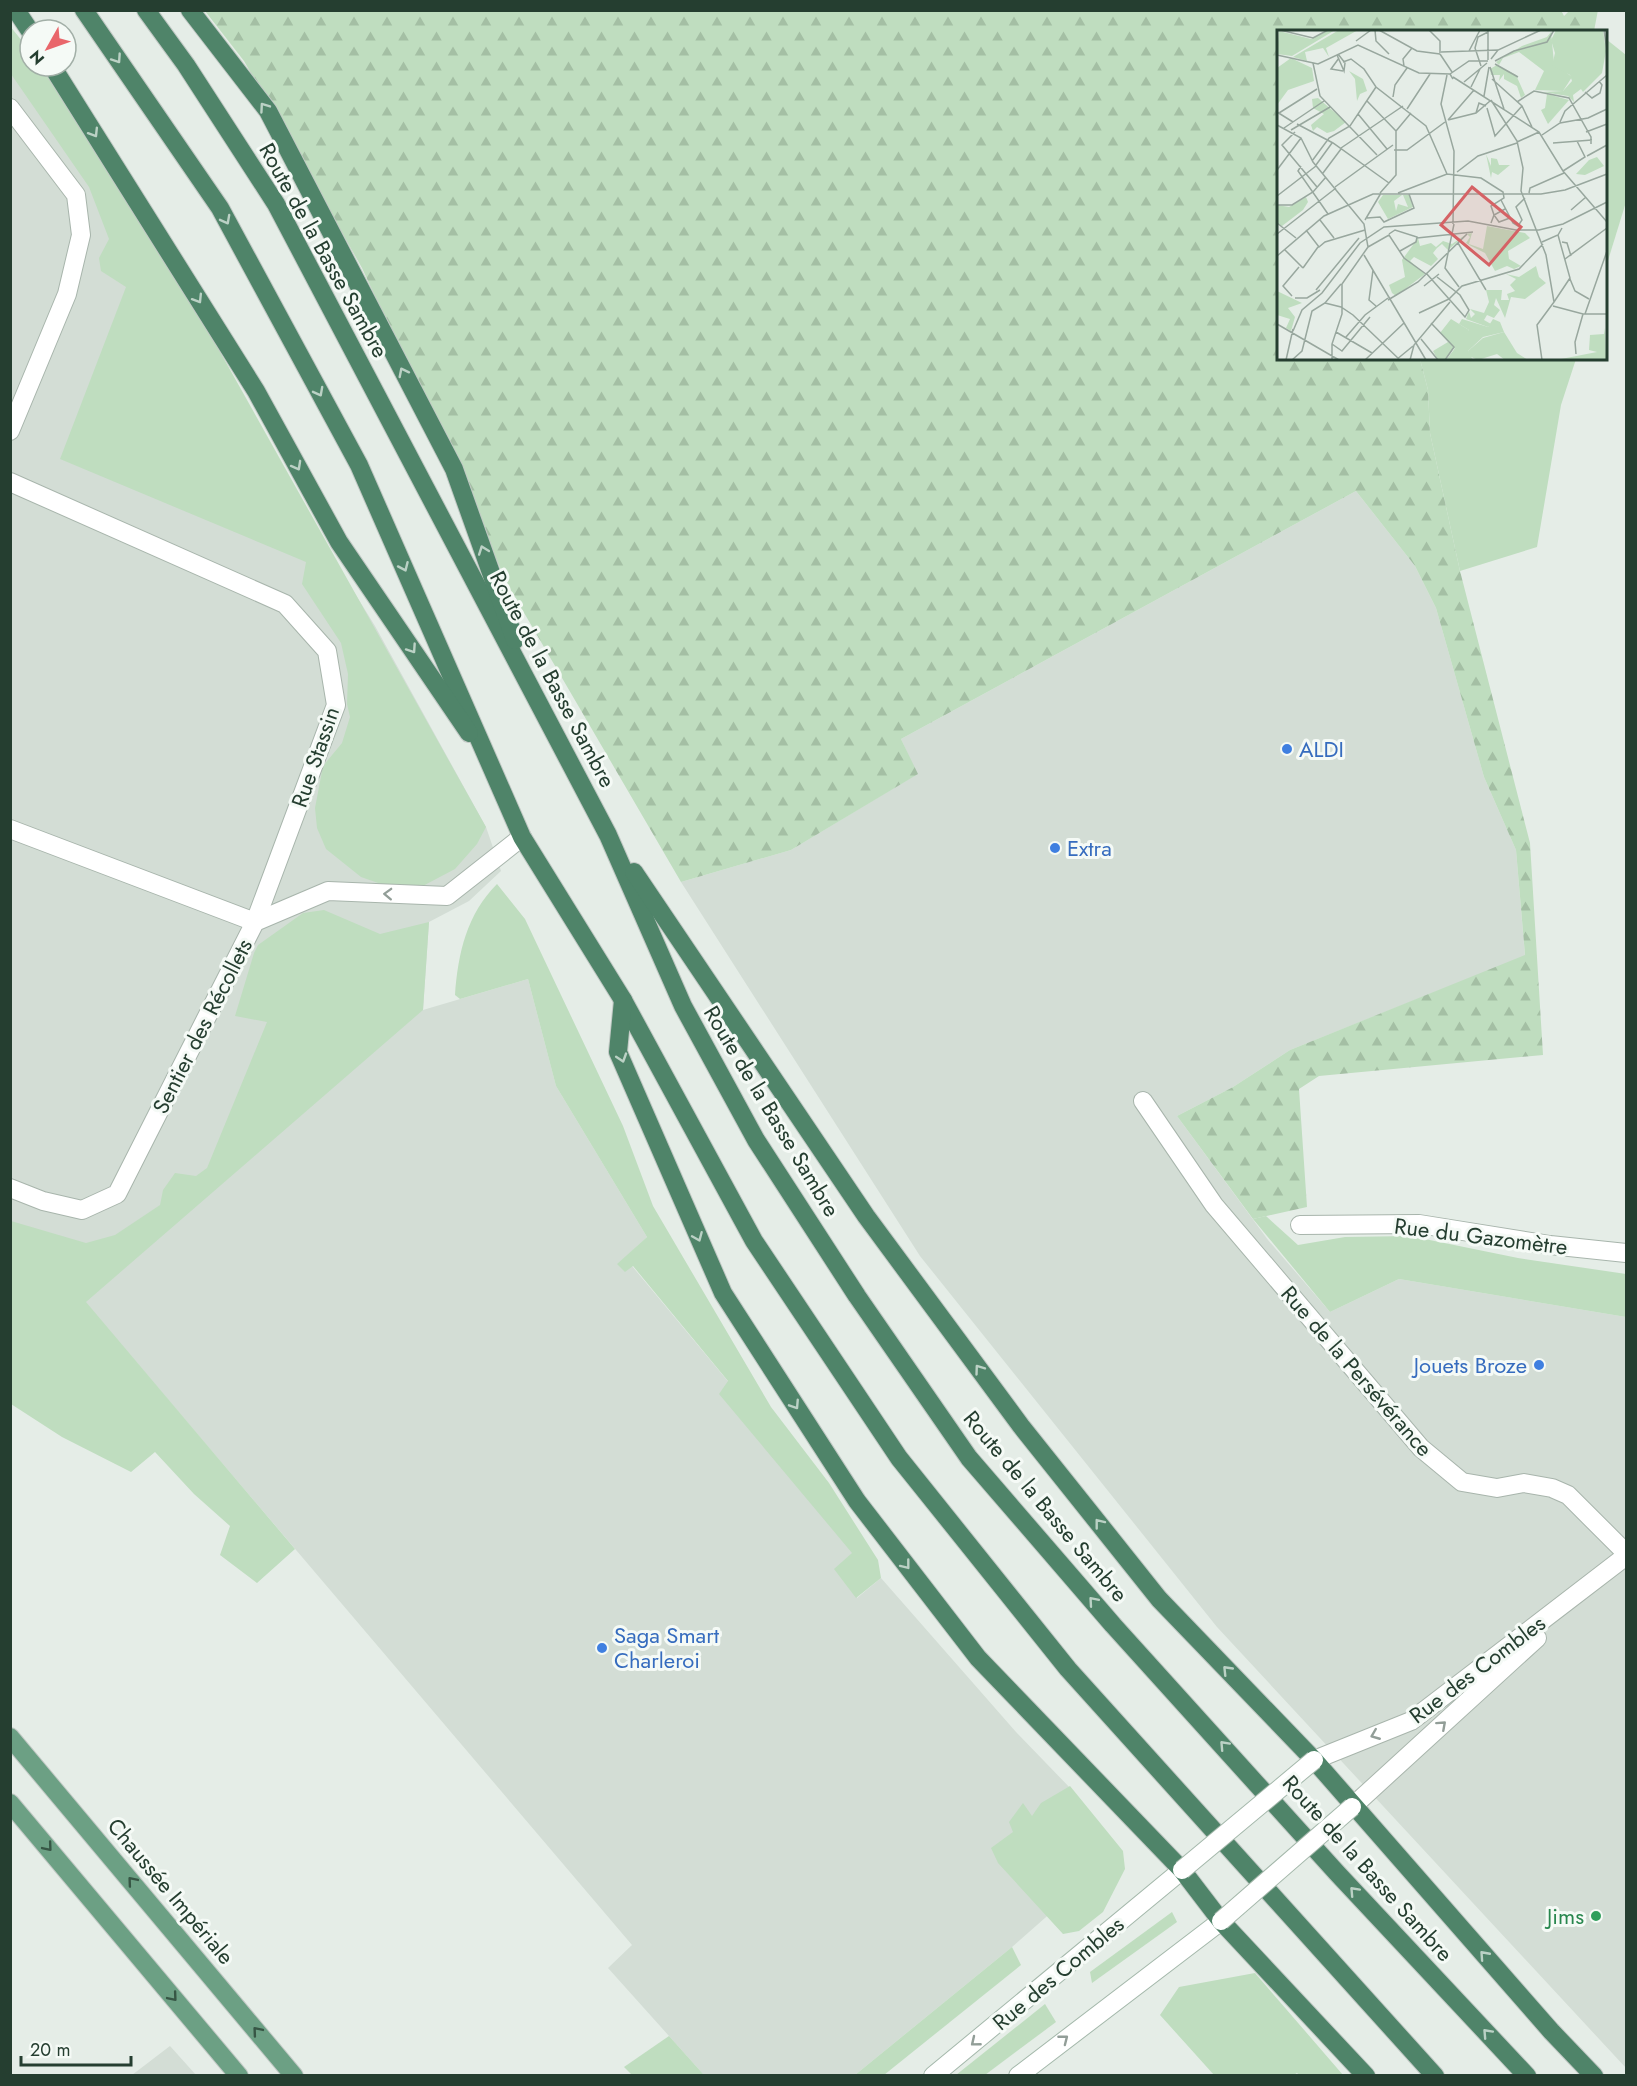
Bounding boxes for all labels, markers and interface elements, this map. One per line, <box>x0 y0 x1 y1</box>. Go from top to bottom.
north arrow <box>18 18 78 78</box>
inset map <box>1277 30 1607 360</box>
text: N <box>24 45 50 70</box>
one-way arrow <box>110 52 121 63</box>
one-way arrow <box>260 102 271 113</box>
one-way arrow <box>87 127 98 138</box>
street label: Route de la Basse Sambre <box>252 137 396 363</box>
one-way arrow <box>219 214 230 224</box>
one-way arrow <box>190 292 201 303</box>
one-way arrow <box>399 368 411 379</box>
one-way arrow <box>312 386 323 396</box>
one-way arrow <box>290 460 301 470</box>
one-way arrow <box>477 545 490 556</box>
one-way arrow <box>397 561 409 572</box>
street label: Route de la Basse Sambre <box>482 565 624 793</box>
one-way arrow <box>405 642 416 653</box>
street label: Rue Stassin <box>283 702 347 812</box>
place label: ALDI <box>1299 733 1344 765</box>
marker: ALDI <box>1280 742 1294 756</box>
place label: Extra <box>1067 832 1112 864</box>
marker: Extra <box>1048 841 1062 855</box>
one-way arrow <box>384 887 393 900</box>
street label: Sentier des Récollets <box>144 933 260 1119</box>
street label: Route de la Basse Sambre <box>696 999 848 1223</box>
one-way arrow <box>615 1052 627 1063</box>
street label: Rue du Gazomètre <box>1393 1210 1569 1262</box>
one-way arrow <box>691 1231 703 1242</box>
street label: Rue de la Persévérance <box>1274 1279 1440 1463</box>
place label: Jouets Broze <box>1411 1349 1527 1381</box>
marker: Jouets Broze <box>1532 1358 1546 1372</box>
one-way arrow <box>976 1364 987 1375</box>
one-way arrow <box>788 1399 799 1410</box>
street label: Route de la Basse Sambre <box>956 1403 1136 1609</box>
one-way arrow <box>1095 1519 1106 1530</box>
one-way arrow <box>899 1559 910 1570</box>
one-way arrow <box>1089 1597 1100 1608</box>
street label: Rue des Combles <box>1402 1607 1552 1731</box>
place label: Saga Smart Charleroi <box>614 1619 720 1676</box>
marker: Saga Smart Charleroi <box>595 1641 609 1655</box>
one-way arrow <box>1223 1666 1234 1676</box>
one-way arrow <box>1435 1721 1446 1732</box>
one-way arrow <box>1370 1728 1381 1740</box>
one-way arrow <box>1220 1741 1231 1752</box>
street label: Route de la Basse Sambre <box>1275 1768 1461 1968</box>
street label: Chaussée Impériale <box>100 1811 242 1971</box>
one-way arrow <box>41 1840 52 1851</box>
one-way arrow <box>128 1877 139 1888</box>
one-way arrow <box>1350 1887 1361 1897</box>
place label: Jims <box>1544 1900 1584 1932</box>
street label: Rue des Combles <box>985 1908 1131 2038</box>
marker: Jims <box>1589 1909 1603 1923</box>
one-way arrow <box>1480 1951 1491 1962</box>
one-way arrow <box>166 1990 177 2001</box>
one-way arrow <box>253 2027 264 2038</box>
scale bar <box>21 2029 130 2067</box>
one-way arrow <box>1484 2029 1495 2040</box>
one-way arrow <box>971 2034 982 2045</box>
one-way arrow <box>1057 2036 1068 2047</box>
text: 20 m <box>30 2037 70 2063</box>

